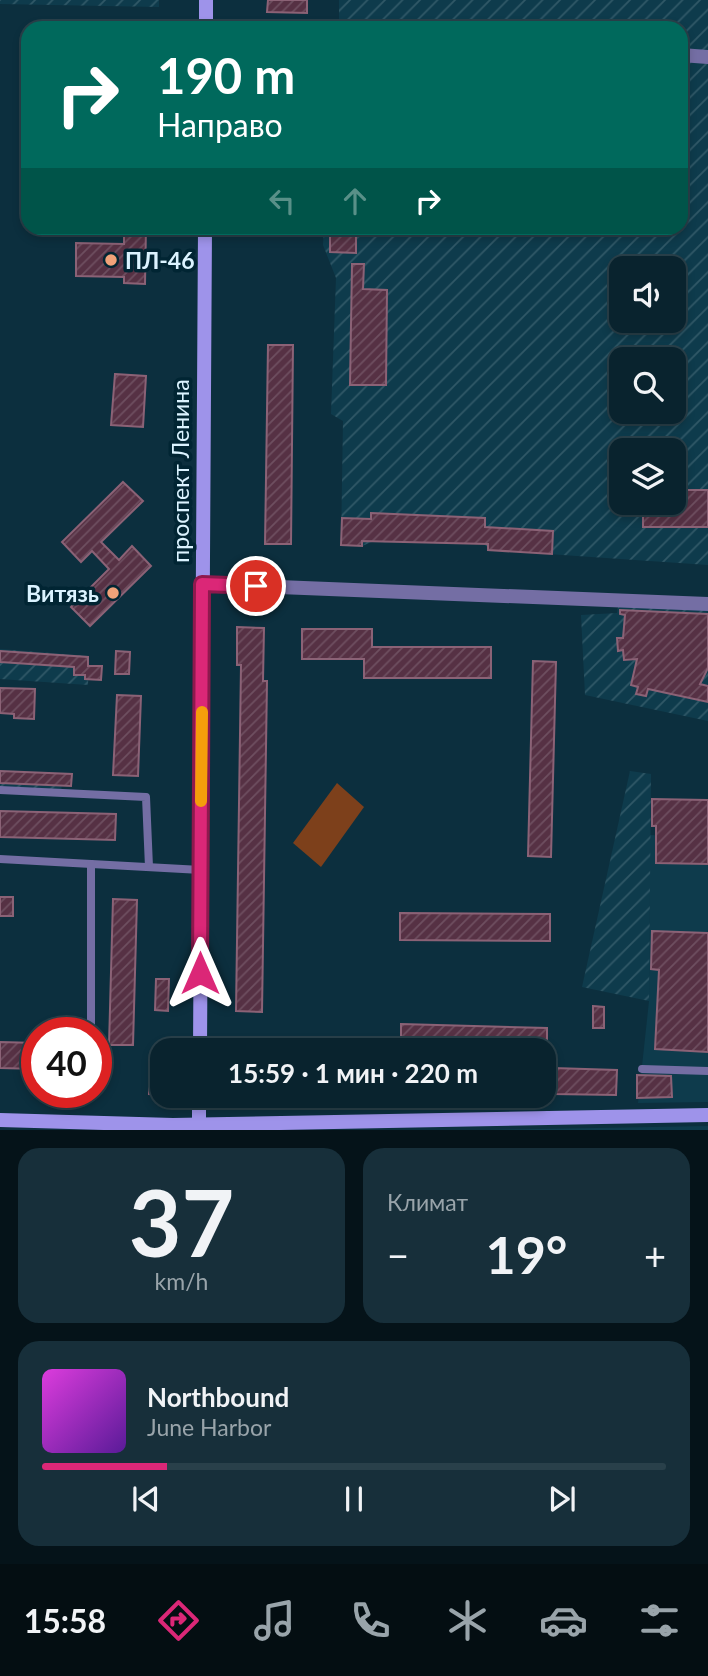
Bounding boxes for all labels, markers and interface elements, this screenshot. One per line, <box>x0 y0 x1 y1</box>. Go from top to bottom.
text: 190 m <box>157 46 295 104</box>
icon: right <box>42 49 133 140</box>
text: Направо <box>157 105 283 144</box>
icon: left <box>263 182 301 220</box>
icon: ahead <box>336 182 374 220</box>
icon: right <box>409 182 447 220</box>
place label: ПЛ-46 <box>125 246 195 274</box>
marker: ПЛ-46 <box>103 252 119 268</box>
map controls <box>609 256 686 515</box>
button: sound <box>609 256 686 333</box>
button: search <box>609 347 686 424</box>
street label: проспект Ленина <box>166 379 194 563</box>
button: layers <box>609 438 686 515</box>
pin <box>226 556 286 616</box>
icon: arrive <box>237 567 275 605</box>
place label: Витязь <box>26 579 99 607</box>
marker: Витязь <box>105 585 121 601</box>
position arrow <box>163 936 237 1010</box>
speed limit sign: 40 <box>21 1017 112 1108</box>
text: 15:59 · 1 мин · 220 m <box>228 1057 478 1089</box>
text: 37 <box>129 1167 234 1276</box>
text: Климат <box>387 1188 468 1216</box>
text: 19° <box>486 1223 567 1285</box>
text: − <box>387 1232 409 1278</box>
text: + <box>644 1232 666 1278</box>
text: km/h <box>155 1267 208 1295</box>
text: Northbound <box>147 1381 289 1413</box>
text: June Harbor <box>147 1413 271 1441</box>
icon: previous <box>127 1480 165 1518</box>
icon: pause <box>335 1480 373 1518</box>
icon: next <box>543 1480 581 1518</box>
icon: directions <box>154 1596 203 1645</box>
icon: music <box>250 1596 299 1645</box>
icon: phone <box>346 1596 395 1645</box>
icon: climate <box>443 1596 492 1645</box>
icon: car <box>539 1596 588 1645</box>
icon: filters <box>635 1596 684 1645</box>
text: 15:58 <box>24 1601 106 1640</box>

